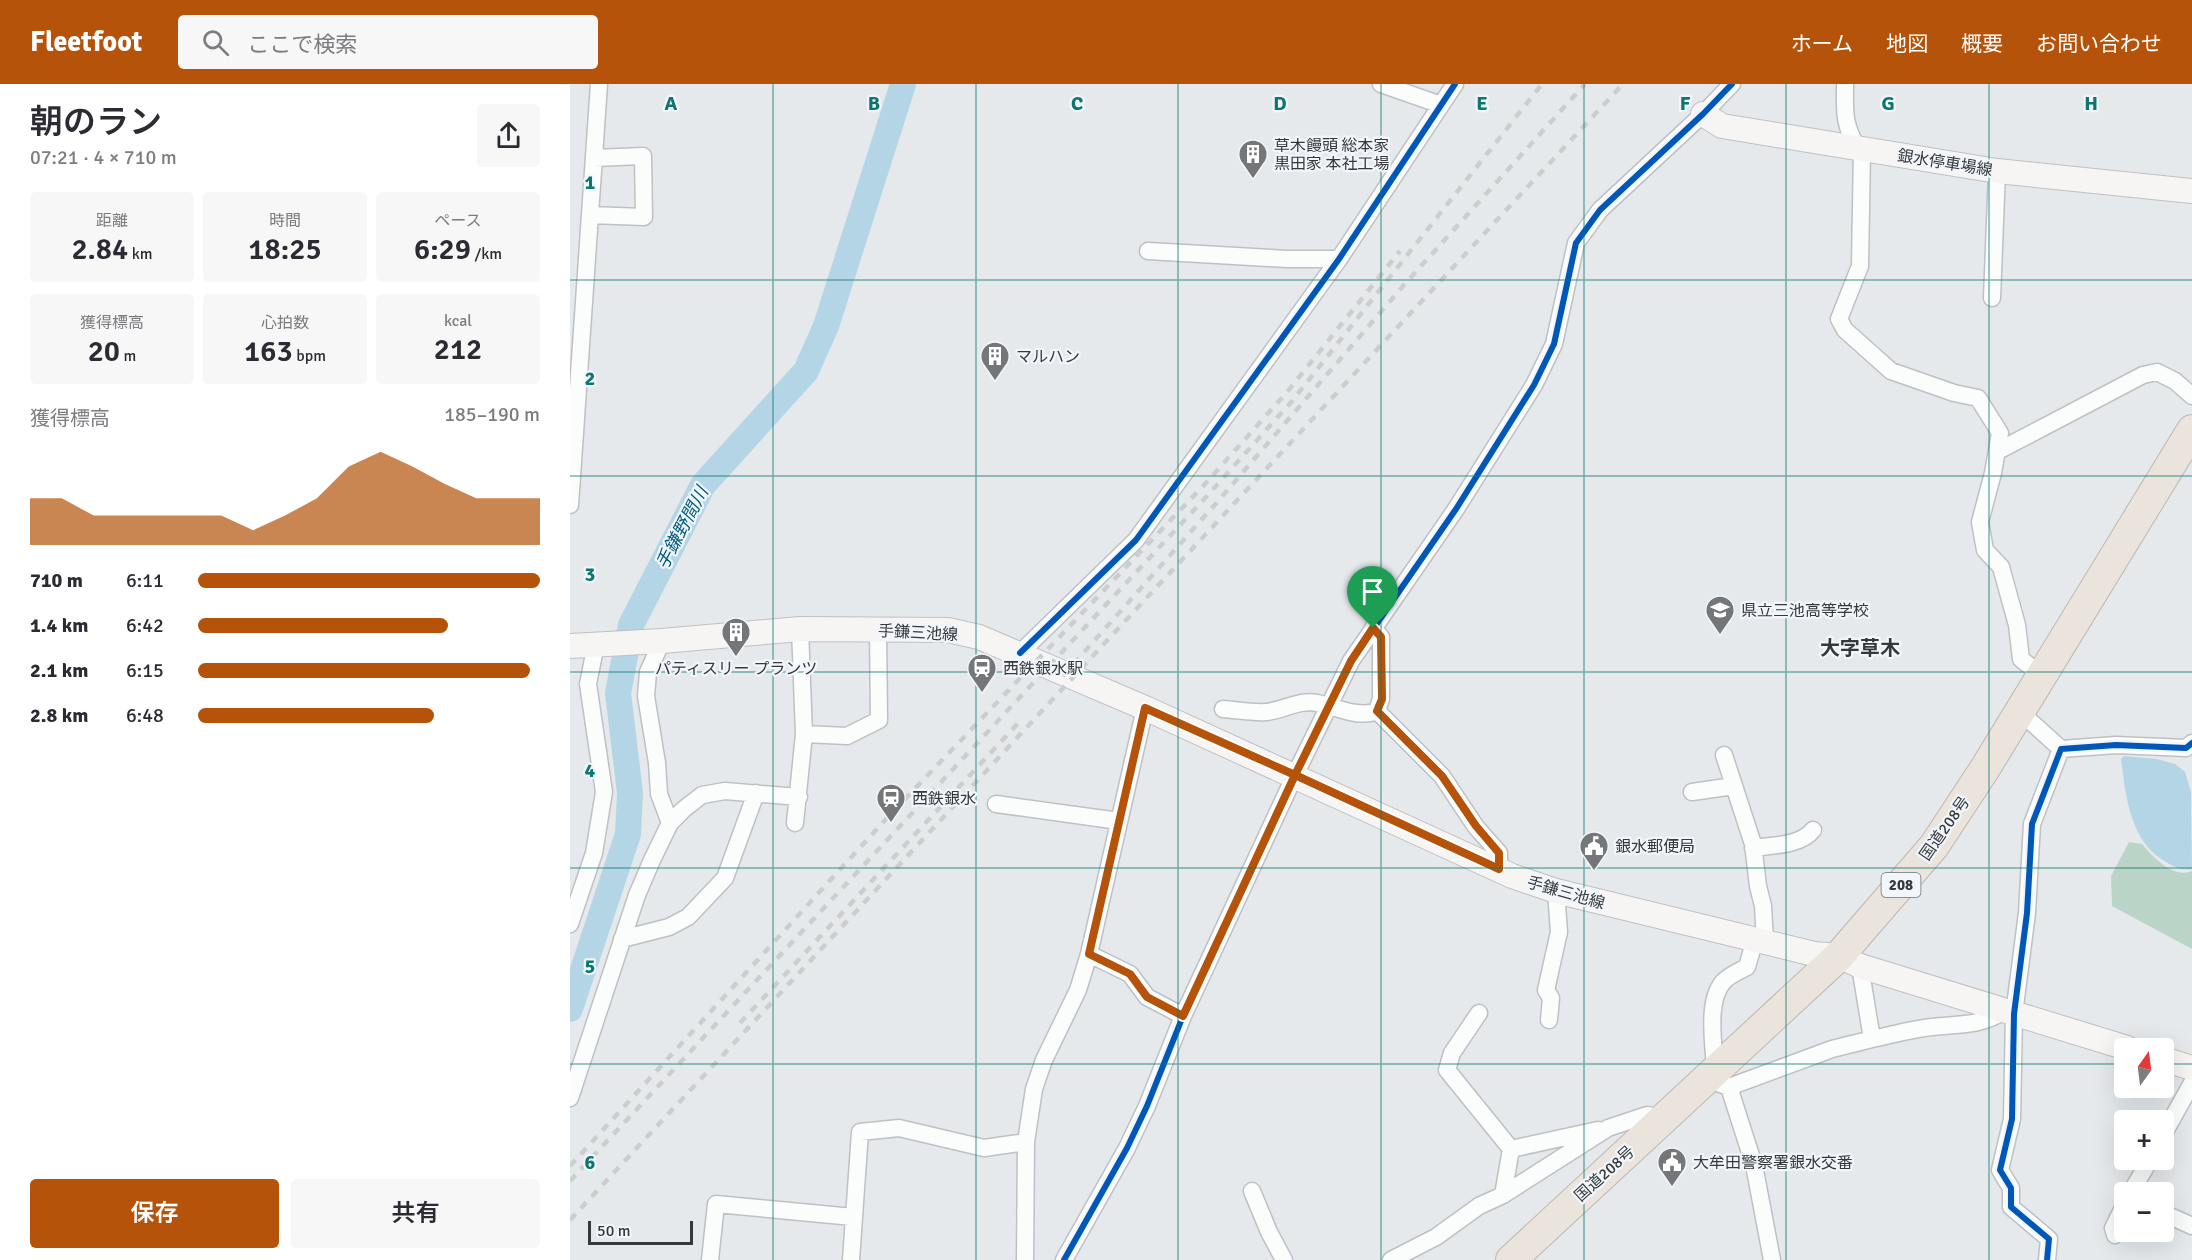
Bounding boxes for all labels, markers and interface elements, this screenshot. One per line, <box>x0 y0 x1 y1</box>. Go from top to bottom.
search box <box>178 15 598 69</box>
text: Fleetfoot <box>30 25 142 59</box>
icon: search <box>199 26 232 59</box>
text: ここで検索 <box>247 31 357 58</box>
text: ホーム <box>1791 31 1853 57</box>
text: 地図 <box>1886 31 1928 57</box>
text: 概要 <box>1961 31 2003 57</box>
text: お問い合わせ <box>2036 31 2162 57</box>
text: A <box>665 91 678 116</box>
text: B <box>868 91 880 116</box>
text: C <box>1071 91 1083 116</box>
text: D <box>1273 91 1287 116</box>
text: E <box>1476 91 1488 116</box>
text: F <box>1680 91 1691 116</box>
text: G <box>1881 91 1895 116</box>
text: H <box>2084 91 2098 116</box>
text: 朝のラン <box>30 102 162 143</box>
button: share <box>477 104 540 167</box>
place label: 草木饅頭 総本家 黒田家 本社工場 <box>1274 136 1390 174</box>
building icon: 草木饅頭 総本家 黒田家 本社工場 <box>1237 138 1269 180</box>
text: 07:21 · 4 × 710 m <box>30 145 177 170</box>
street label: 銀水停車場線 <box>1896 146 1994 180</box>
text: 1 <box>585 170 596 195</box>
text: 距離 <box>96 211 128 231</box>
text: 時間 <box>269 211 301 231</box>
text: ペース <box>434 211 482 231</box>
text: 2.84 <box>71 231 128 268</box>
text: 18:25 <box>248 231 322 268</box>
text: 6:29 <box>414 231 471 268</box>
text: km <box>128 244 153 264</box>
text: /km <box>471 244 502 264</box>
text: kcal <box>444 311 472 331</box>
text: 獲得標高 <box>80 313 144 333</box>
text: 心拍数 <box>261 313 309 333</box>
text: 212 <box>434 331 482 368</box>
text: 20 <box>88 333 120 370</box>
text: 163 <box>244 333 293 370</box>
building icon: マルハン <box>979 340 1011 382</box>
text: m <box>120 346 136 366</box>
text: bpm <box>293 346 326 366</box>
place label: マルハン <box>1016 347 1080 367</box>
text: 2 <box>585 366 595 391</box>
text: 185–190 m <box>444 402 540 427</box>
text: 獲得標高 <box>30 406 110 431</box>
water label: 手鎌野間川 <box>651 481 714 573</box>
text: 3 <box>585 562 595 587</box>
pin <box>1347 566 1398 628</box>
text: 710 m <box>30 568 83 593</box>
text: 6:11 <box>126 568 164 593</box>
icon: arrive <box>1356 575 1389 608</box>
school or university icon: 県立三池高等学校 <box>1704 594 1736 636</box>
place label: 県立三池高等学校 <box>1741 601 1869 621</box>
text: 1.4 km <box>30 613 88 638</box>
text: 6:42 <box>126 613 164 638</box>
building icon: パティスリー プランツ <box>720 616 752 658</box>
street label: 手鎌三池線 <box>877 621 958 645</box>
district label: 大字草木 <box>1820 636 1900 661</box>
station icon: 西鉄銀水駅 <box>966 652 998 694</box>
text: 2.1 km <box>30 658 88 683</box>
text: 6:15 <box>126 658 164 683</box>
place label: パティスリー プランツ <box>655 659 817 679</box>
place label: 西鉄銀水駅 <box>1003 659 1083 679</box>
text: 2.8 km <box>30 703 88 728</box>
text: 6:48 <box>126 703 164 728</box>
text: 4 <box>585 758 596 783</box>
station icon: 西鉄銀水 <box>875 782 907 824</box>
place label: 西鉄銀水 <box>912 789 976 809</box>
street label: 国道208号 <box>1915 793 1974 865</box>
public building icon: 銀水郵便局 <box>1578 830 1610 872</box>
place label: 銀水郵便局 <box>1615 837 1695 857</box>
street label: 手鎌三池線 <box>1525 872 1607 914</box>
road number: 208 <box>1882 873 1920 897</box>
text: 5 <box>585 954 595 979</box>
north arrow <box>2114 1038 2174 1098</box>
map controls <box>2114 1038 2174 1242</box>
button: + <box>2114 1110 2174 1170</box>
street label: 国道208号 <box>1571 1142 1639 1206</box>
public building icon: 大牟田警察署銀水交番 <box>1656 1146 1688 1188</box>
text: 6 <box>585 1150 596 1175</box>
place label: 大牟田警察署銀水交番 <box>1693 1153 1853 1173</box>
button: 保存 <box>30 1179 279 1248</box>
button: 共有 <box>291 1179 540 1248</box>
button: − <box>2114 1182 2174 1242</box>
scale bar <box>588 1218 693 1246</box>
text: 50 m <box>597 1221 631 1241</box>

